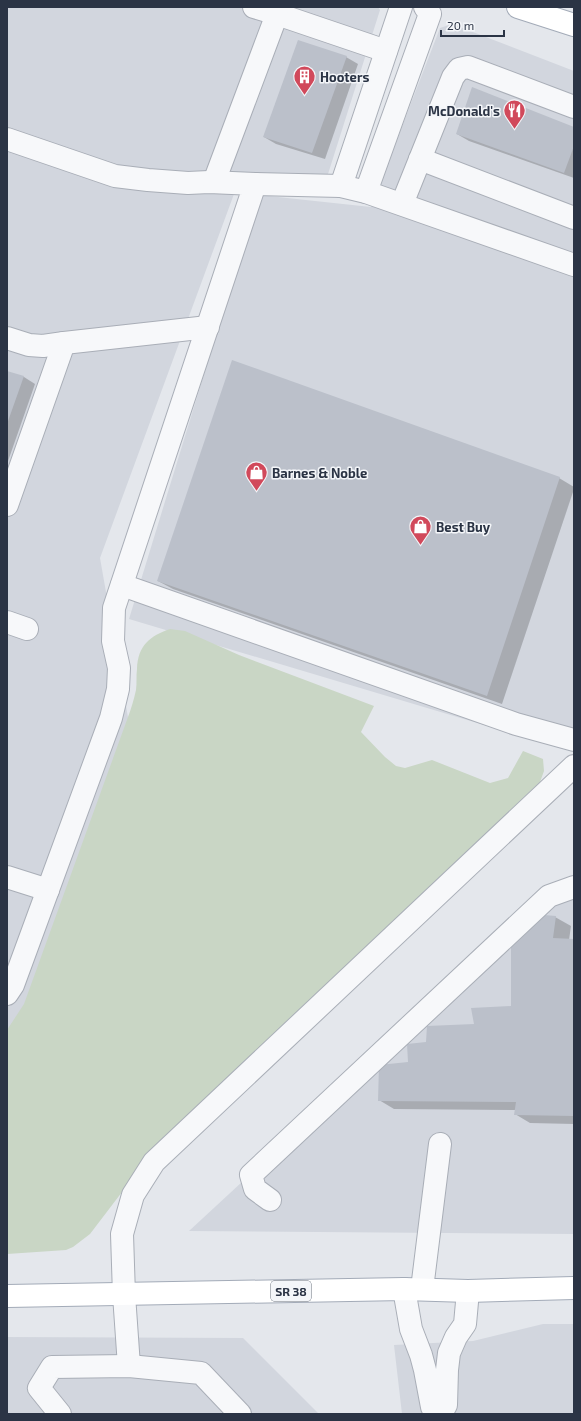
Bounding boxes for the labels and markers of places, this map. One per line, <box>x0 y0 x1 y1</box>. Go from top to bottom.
building icon: Hooters <box>292 64 318 97</box>
place label: Hooters <box>320 69 370 85</box>
restaurant icon: McDonald's <box>502 98 528 131</box>
place label: McDonald's <box>428 103 500 119</box>
shop icon: Barnes & Noble <box>244 460 270 493</box>
place label: Barnes & Noble <box>272 465 367 481</box>
shop icon: Best Buy <box>407 514 433 547</box>
place label: Best Buy <box>436 519 491 535</box>

